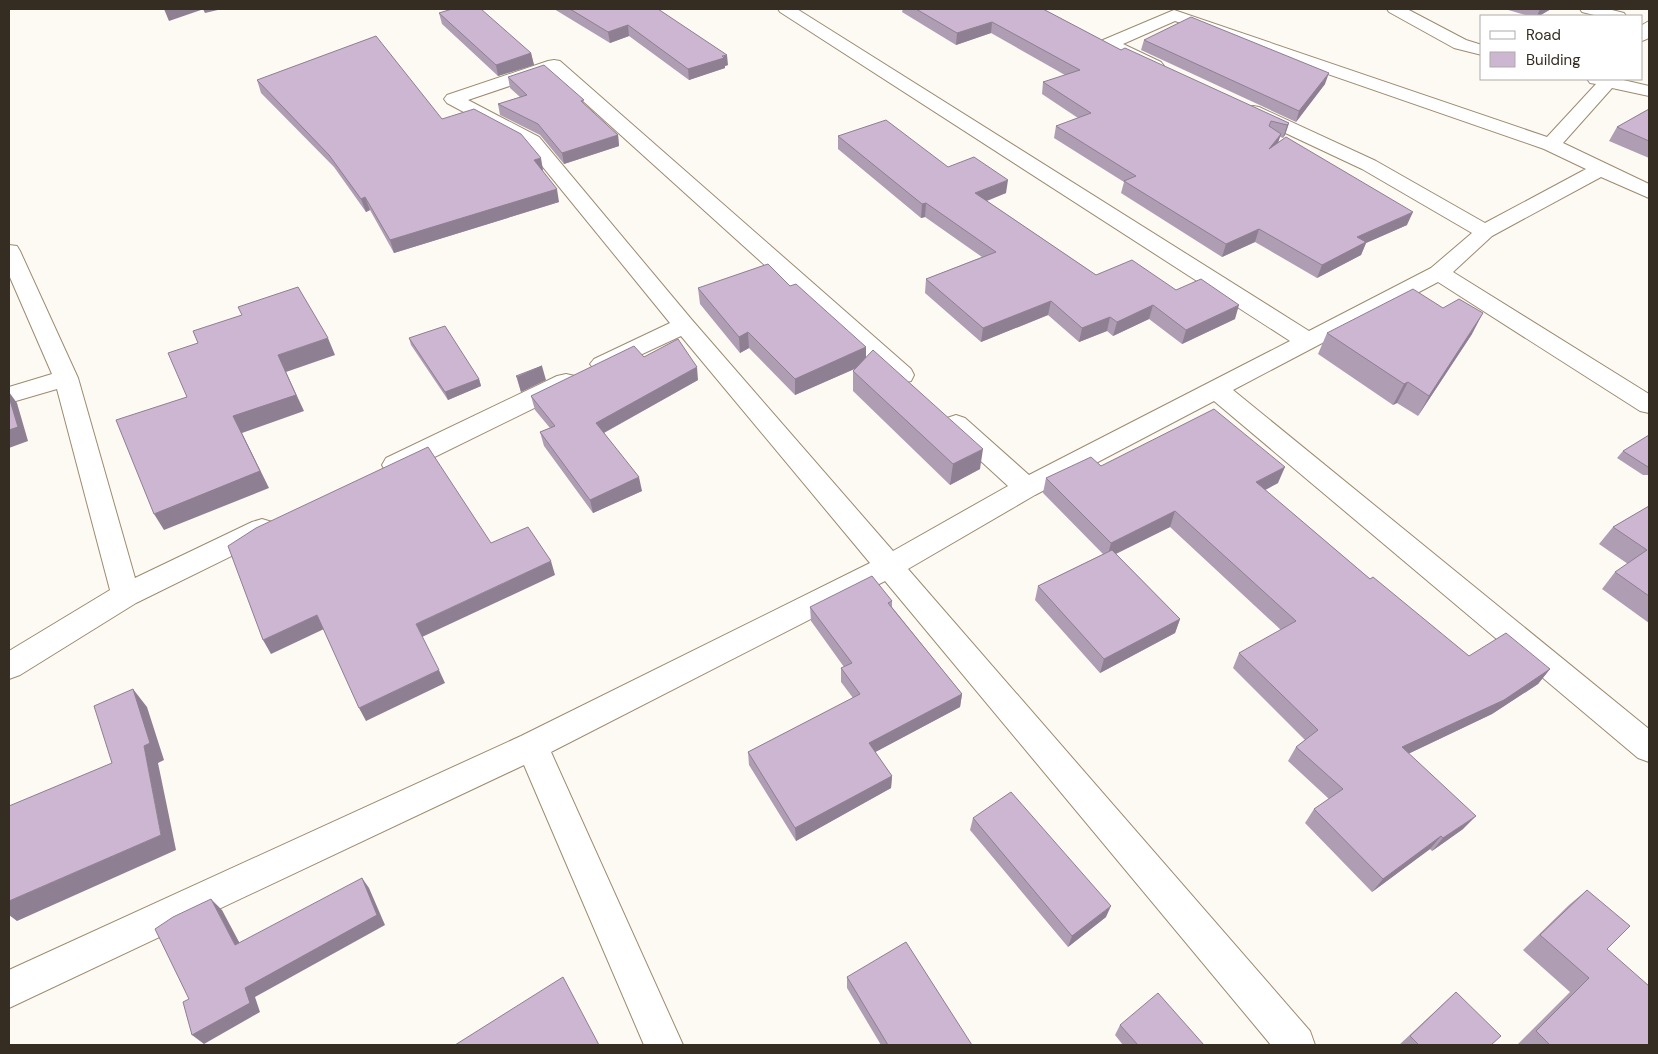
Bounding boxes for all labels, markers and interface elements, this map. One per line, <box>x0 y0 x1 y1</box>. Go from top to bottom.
legend <box>1480 15 1643 80</box>
text: Road <box>1526 25 1561 45</box>
text: Building <box>1526 50 1581 70</box>

